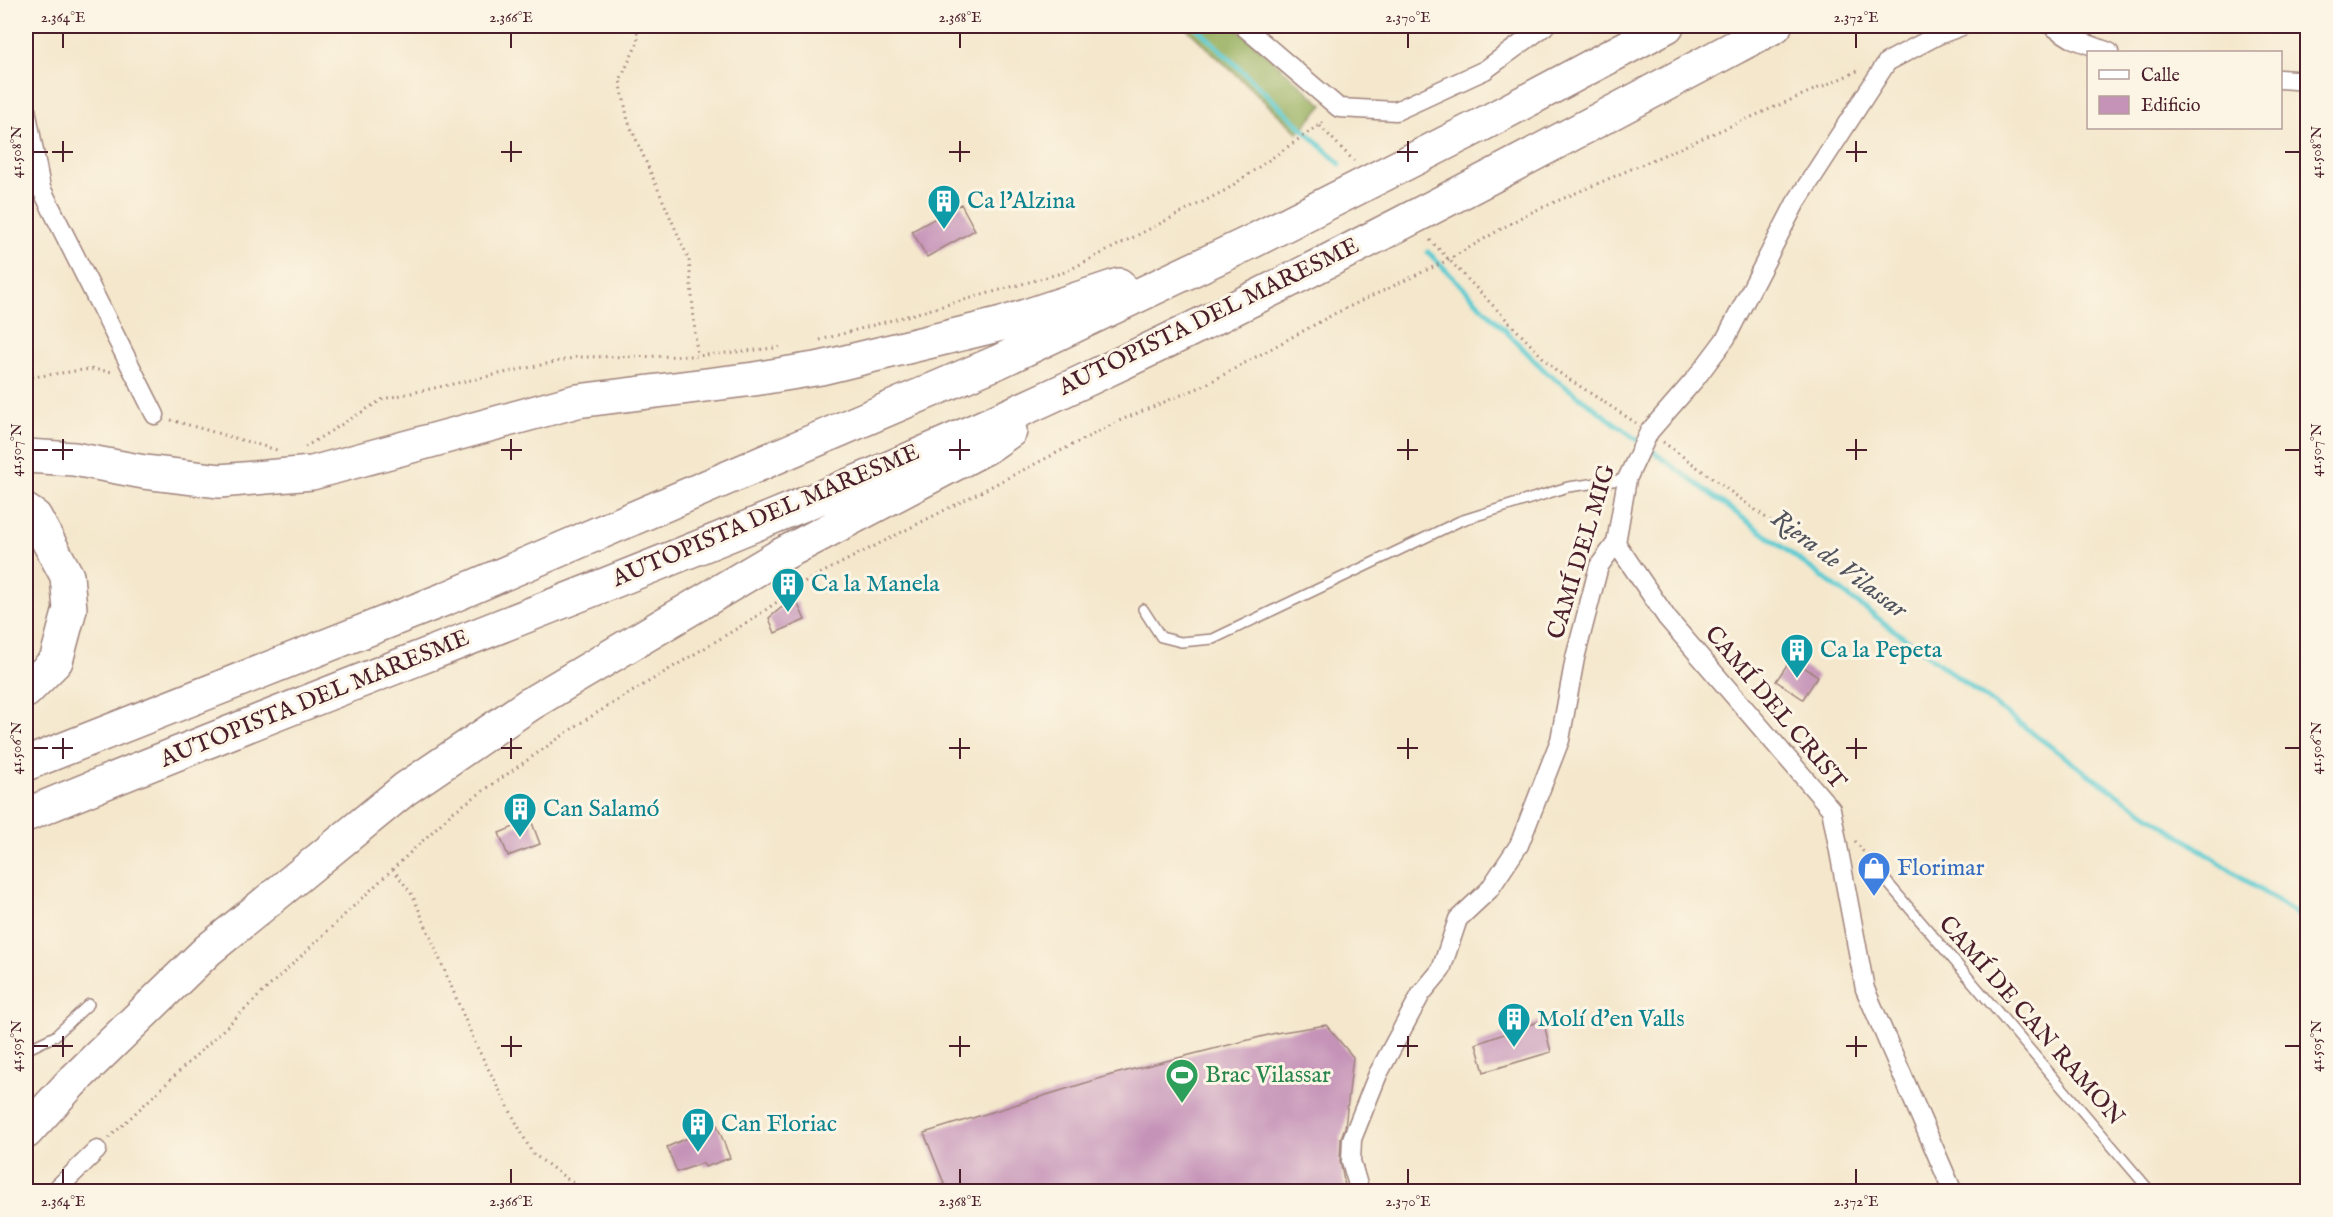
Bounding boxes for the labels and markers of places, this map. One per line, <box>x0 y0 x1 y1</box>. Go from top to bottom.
building icon: Ca l'Alzina <box>926 183 962 230</box>
place label: Ca l'Alzina <box>967 186 1076 217</box>
building icon: Ca la Manela <box>770 566 806 613</box>
place label: Ca la Manela <box>811 569 940 600</box>
building icon: Ca la Pepeta <box>1779 632 1815 679</box>
place label: Ca la Pepeta <box>1820 635 1943 666</box>
building icon: Can Salamó <box>502 791 538 838</box>
place label: Can Salamó <box>543 794 660 825</box>
shop icon: Florimar <box>1856 850 1892 897</box>
place label: Florimar <box>1897 853 1985 884</box>
building icon: Molí d'en Valls <box>1496 1001 1532 1048</box>
place label: Molí d'en Valls <box>1537 1004 1685 1035</box>
sports icon: Brac Vilassar <box>1164 1057 1200 1104</box>
place label: Brac Vilassar <box>1205 1060 1331 1091</box>
building icon: Can Floriac <box>680 1106 716 1153</box>
place label: Can Floriac <box>721 1109 837 1140</box>

